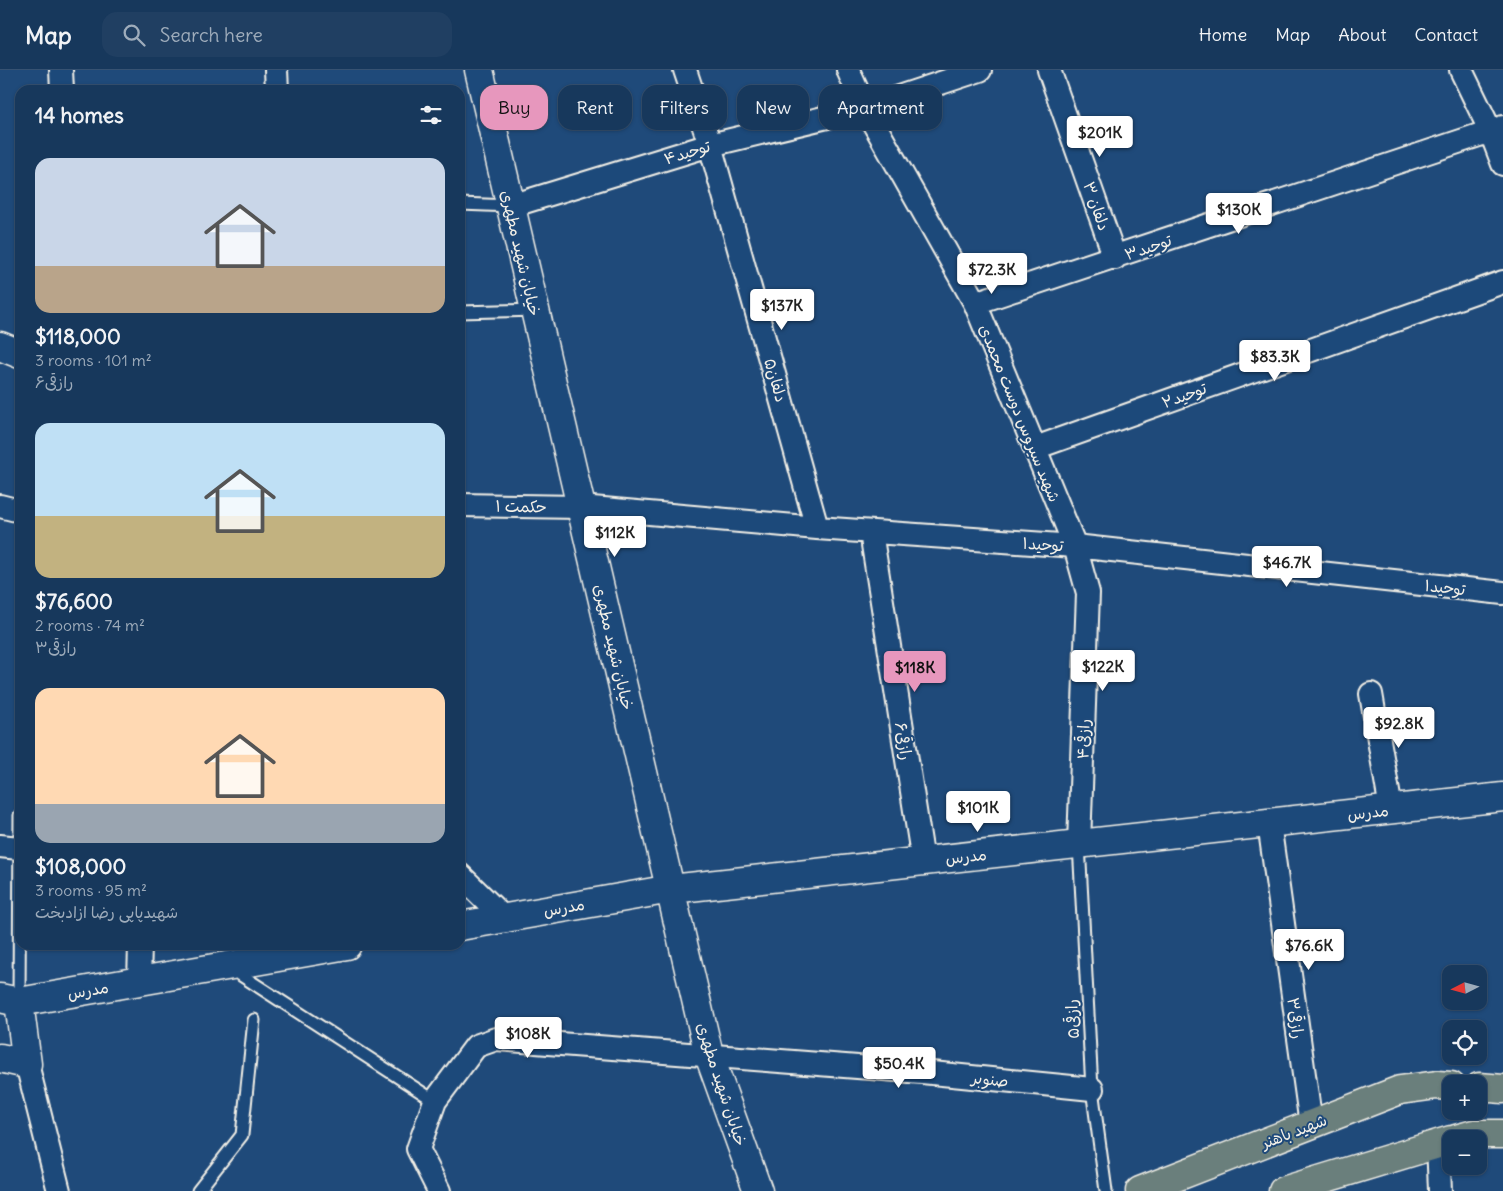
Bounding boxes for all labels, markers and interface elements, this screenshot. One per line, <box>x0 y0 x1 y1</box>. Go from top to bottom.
search box <box>102 12 452 57</box>
text: Map <box>25 20 72 50</box>
icon: search <box>120 21 148 49</box>
text: Search here <box>160 23 263 47</box>
text: Home <box>1199 23 1247 46</box>
text: Map <box>1275 23 1310 46</box>
text: About <box>1338 23 1386 46</box>
text: Contact <box>1414 23 1478 46</box>
chip: Buy <box>480 85 548 130</box>
chip: Rent <box>558 85 632 130</box>
chip: Filters <box>642 85 727 130</box>
chip: New <box>737 85 809 130</box>
chip: Apartment <box>819 85 942 130</box>
icon: filters <box>417 101 445 129</box>
text: 14 homes <box>35 102 124 129</box>
pin: $201K <box>1065 116 1135 158</box>
text: $201K <box>1078 122 1122 142</box>
street label: توحید۴ <box>661 135 713 169</box>
street label: دلفان ۳ <box>1079 179 1115 233</box>
street label: خیابان شهید مطهری <box>497 188 545 318</box>
icon: home <box>195 191 285 281</box>
pin: $130K <box>1204 192 1274 235</box>
text: $130K <box>1217 199 1261 219</box>
street label: توحید۳ <box>1122 230 1175 265</box>
pin: $72.3K <box>951 252 1033 295</box>
text: $72.3K <box>968 259 1016 279</box>
pin: $137K <box>747 288 817 331</box>
text: $137K <box>761 295 803 315</box>
street label: شهید سیروس دوست محمدی <box>975 321 1065 505</box>
text: $118,000 <box>35 323 121 350</box>
pin: $83.3K <box>1234 340 1316 382</box>
text: $83.3K <box>1250 346 1300 366</box>
text: 3 rooms · 101 m² <box>35 350 152 370</box>
street label: دلفان۵ <box>760 356 792 404</box>
text: رازقی۶ <box>35 372 73 392</box>
street label: توحید۲ <box>1159 378 1210 413</box>
icon: home <box>195 456 285 546</box>
street label: حکمت ۱ <box>495 496 547 516</box>
pin: $112K <box>580 516 650 558</box>
text: $112K <box>595 522 635 542</box>
street label: توحید۱ <box>1022 533 1065 556</box>
pin: $46.7K <box>1246 546 1328 588</box>
text: $46.7K <box>1263 552 1311 572</box>
street label: توحید۱ <box>1423 575 1467 600</box>
street label: خیابان شهید مطهری <box>590 582 638 712</box>
text: $76,600 <box>35 588 113 615</box>
text: 2 rooms · 74 m² <box>35 615 145 635</box>
text: رازقی۳ <box>35 637 77 657</box>
pin: $118K <box>880 650 950 693</box>
pin: $122K <box>1068 650 1138 692</box>
text: $122K <box>1082 656 1124 676</box>
text: $118K <box>895 657 935 677</box>
pin: $92.8K <box>1358 706 1440 749</box>
text: $92.8K <box>1374 713 1424 733</box>
street label: رازقی۴ <box>1072 718 1094 760</box>
icon: home <box>195 721 285 811</box>
street label: رازقی۶ <box>891 721 917 761</box>
pin: $101K <box>943 790 1013 833</box>
text: $101K <box>957 797 999 817</box>
street label: مدرس <box>1346 800 1390 824</box>
street label: مدرس <box>944 844 988 868</box>
text: $108,000 <box>35 853 126 880</box>
text: 3 rooms · 95 m² <box>35 880 147 900</box>
street label: مدرس <box>542 894 586 920</box>
text: شهیدپاپی رضا ازادبخت <box>35 902 178 922</box>
pin: $76.6K <box>1268 928 1350 971</box>
text: $76.6K <box>1285 935 1333 955</box>
north arrow <box>1442 965 1488 1010</box>
map controls <box>1442 965 1487 1175</box>
street label: مدرس <box>66 977 110 1003</box>
street label: رازقی۳ <box>1283 996 1309 1040</box>
street label: رازقی۵ <box>1061 999 1083 1039</box>
pin: $108K <box>493 1016 563 1059</box>
street label: خیابان شهید مطهری <box>693 1020 751 1148</box>
button: locate <box>1442 1020 1487 1065</box>
text: $108K <box>506 1023 550 1043</box>
pin: $50.4K <box>858 1046 940 1089</box>
text: $50.4K <box>874 1053 924 1073</box>
street label: صنوبر <box>968 1067 1009 1092</box>
button: + <box>1442 1075 1487 1120</box>
street label: شهید باهنر <box>1257 1109 1330 1153</box>
button: − <box>1442 1130 1487 1175</box>

